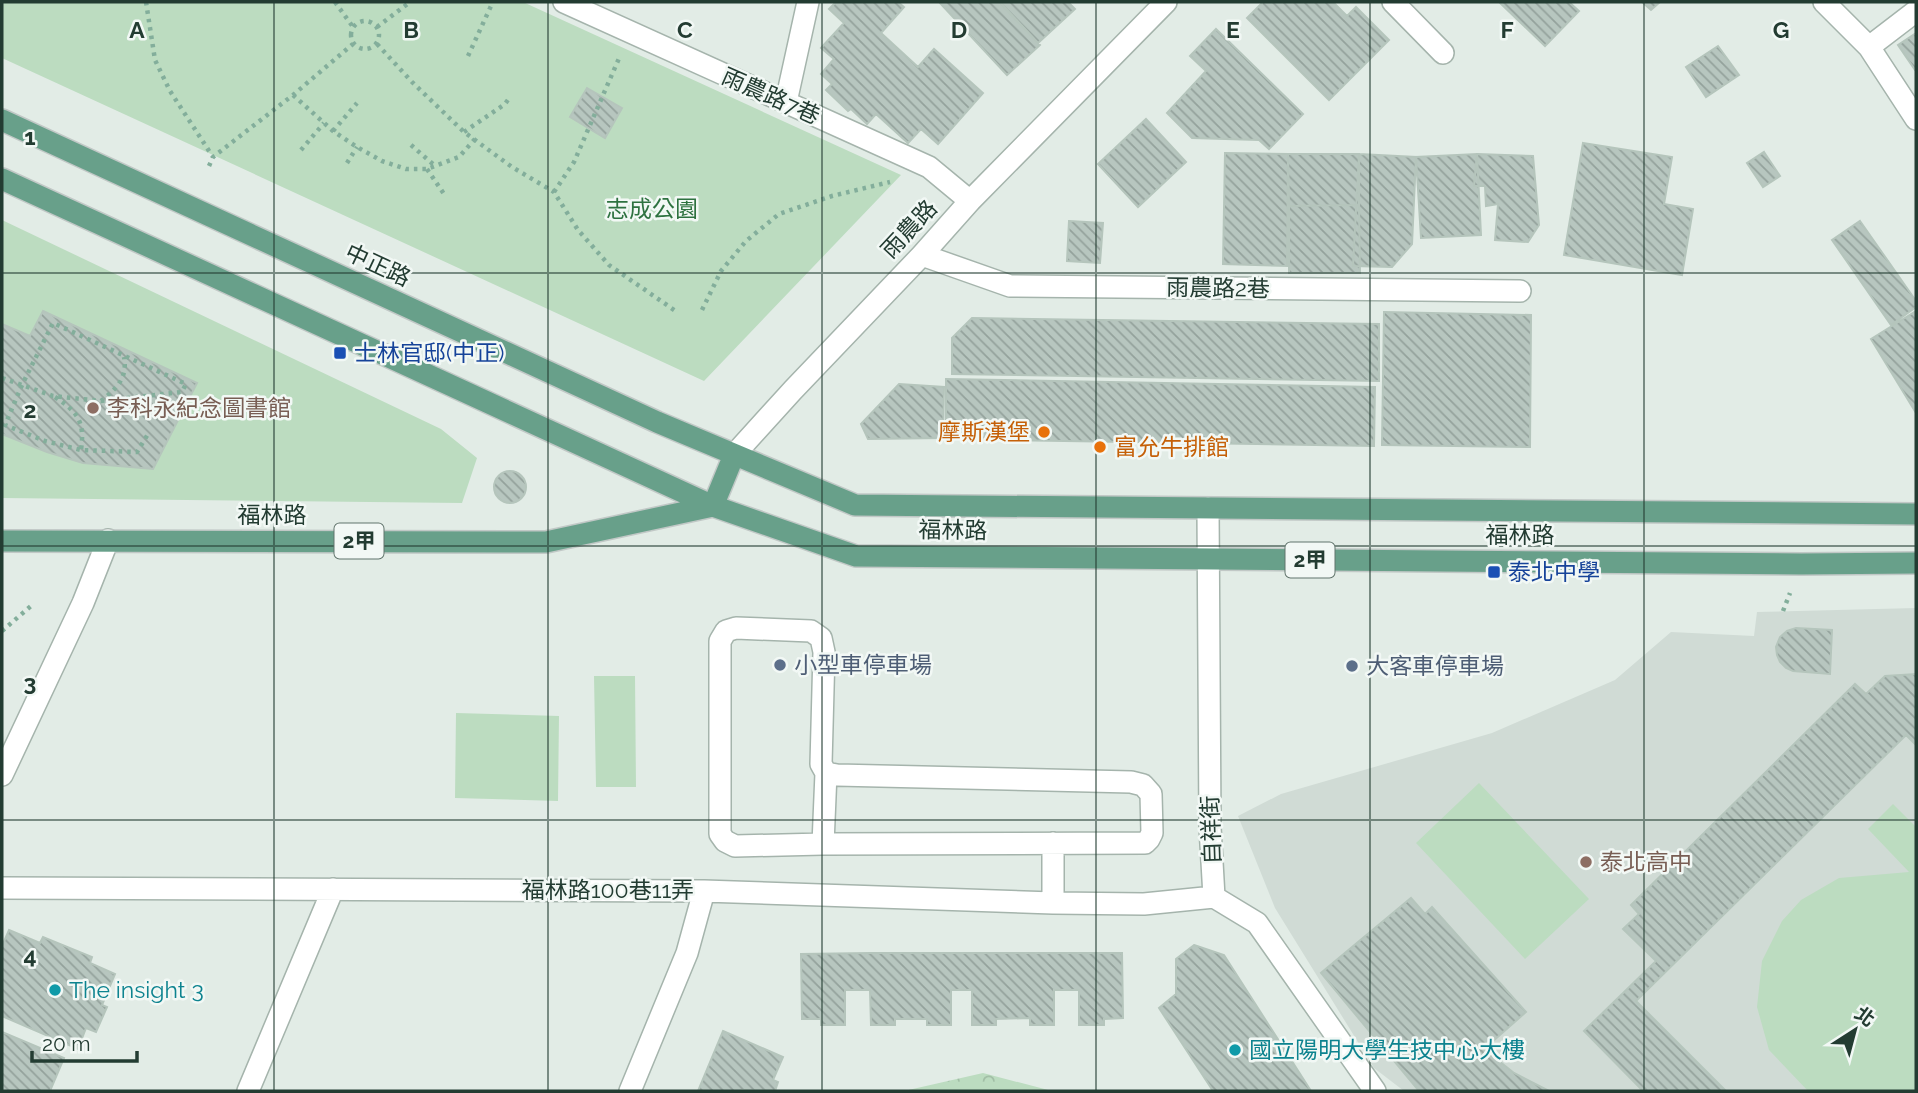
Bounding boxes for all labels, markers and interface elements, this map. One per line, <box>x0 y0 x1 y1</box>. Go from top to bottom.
text: A <box>129 16 145 43</box>
text: B <box>403 16 419 43</box>
text: C <box>677 16 693 43</box>
text: D <box>951 16 967 43</box>
text: E <box>1226 16 1240 43</box>
text: F <box>1500 16 1514 43</box>
text: G <box>1773 16 1789 43</box>
street label: 雨農路7巷 <box>718 62 824 129</box>
text: 1 <box>24 123 36 150</box>
street label: 雨農路 <box>875 194 942 263</box>
park label: 志成公園 <box>606 195 698 222</box>
street label: 中正路 <box>341 238 415 291</box>
street label: 雨農路2巷 <box>1166 273 1270 302</box>
place label: 士林官邸(中正) <box>354 339 504 366</box>
marker: 士林官邸(中正) <box>332 345 348 361</box>
place label: 李科永紀念圖書館 <box>107 394 291 421</box>
text: 2 <box>24 396 36 423</box>
marker: 李科永紀念圖書館 <box>85 400 101 416</box>
place label: 摩斯漢堡 <box>938 418 1030 445</box>
marker: 摩斯漢堡 <box>1036 424 1052 440</box>
place label: 富允牛排館 <box>1114 433 1229 460</box>
marker: 富允牛排館 <box>1092 439 1108 455</box>
street label: 福林路 <box>238 501 307 528</box>
street label: 福林路 <box>918 515 988 544</box>
street label: 福林路 <box>1486 521 1555 548</box>
road number: 2甲 <box>334 524 384 558</box>
road number: 2甲 <box>1286 542 1334 578</box>
place label: 泰北中學 <box>1508 558 1600 585</box>
marker: 泰北中學 <box>1486 564 1502 580</box>
place label: 小型車停車場 <box>794 651 932 678</box>
place label: 大客車停車場 <box>1366 652 1504 679</box>
marker: 小型車停車場 <box>772 657 788 673</box>
marker: 大客車停車場 <box>1344 658 1360 674</box>
text: 3 <box>24 669 36 696</box>
street label: 自祥街 <box>1196 795 1225 865</box>
place label: 泰北高中 <box>1600 848 1692 875</box>
marker: 泰北高中 <box>1578 854 1594 870</box>
street label: 福林路100巷11弄 <box>522 876 694 903</box>
text: 4 <box>23 942 37 969</box>
place label: The insight 3 <box>69 976 204 1003</box>
marker: The insight 3 <box>47 982 63 998</box>
north arrow <box>1820 995 1890 1065</box>
text: 北 <box>1851 1002 1879 1031</box>
scale bar <box>32 1020 136 1064</box>
text: 20 m <box>42 1031 90 1056</box>
place label: 國立陽明大學生技中心大樓 <box>1249 1036 1525 1063</box>
marker: 國立陽明大學生技中心大樓 <box>1227 1042 1243 1058</box>

